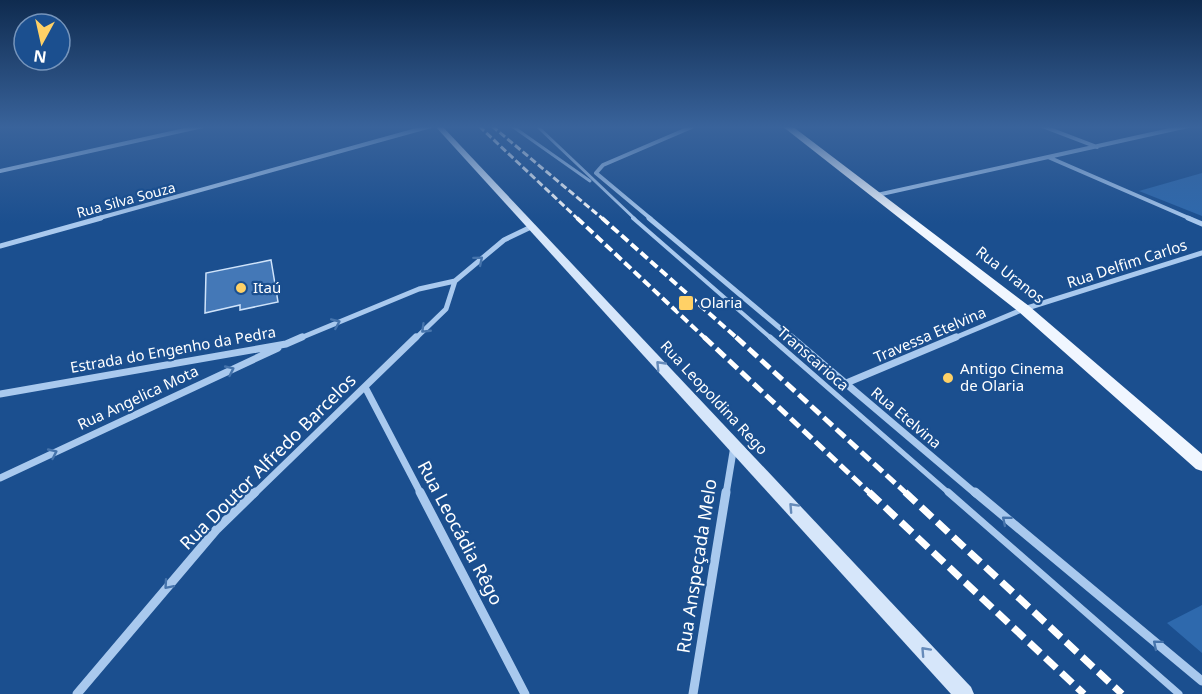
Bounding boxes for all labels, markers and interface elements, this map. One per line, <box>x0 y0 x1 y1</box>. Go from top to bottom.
north arrow <box>12 12 72 72</box>
text: N <box>32 45 48 69</box>
street label: Rua Silva Souza <box>74 177 177 222</box>
street label: Rua Delfim Carlos <box>1064 234 1189 292</box>
street label: Rua Uranos <box>972 241 1049 307</box>
one-way arrow <box>472 256 483 267</box>
place label: Itaú <box>253 277 281 297</box>
marker: Itaú <box>234 281 248 295</box>
place label: Olaria <box>700 292 742 312</box>
marker: Olaria <box>677 294 695 312</box>
street label: Travessa Etelvina <box>871 301 989 367</box>
one-way arrow <box>329 318 340 330</box>
street label: Estrada do Engenho da Pedra <box>68 321 277 377</box>
one-way arrow <box>422 321 433 332</box>
street label: Transcarioca <box>774 322 854 395</box>
street label: Rua Leopoldina Rego <box>657 336 773 459</box>
place label: Antigo Cinema de Olaria <box>960 358 1064 395</box>
street label: Rua Angelica Mota <box>74 360 201 434</box>
one-way arrow <box>656 361 667 371</box>
one-way arrow <box>223 366 234 378</box>
street label: Rua Doutor Alfredo Barcelos <box>174 368 361 555</box>
marker: Antigo Cinema de Olaria <box>941 371 955 385</box>
street label: Rua Etelvina <box>867 382 946 453</box>
one-way arrow <box>47 448 58 460</box>
street label: Rua Leocádia Rêgo <box>413 456 509 609</box>
street label: Rua Anspeçada Melo <box>670 477 722 655</box>
one-way arrow <box>789 503 800 514</box>
one-way arrow <box>1002 516 1013 527</box>
one-way arrow <box>165 578 176 589</box>
one-way arrow <box>1153 641 1164 652</box>
one-way arrow <box>921 647 932 658</box>

